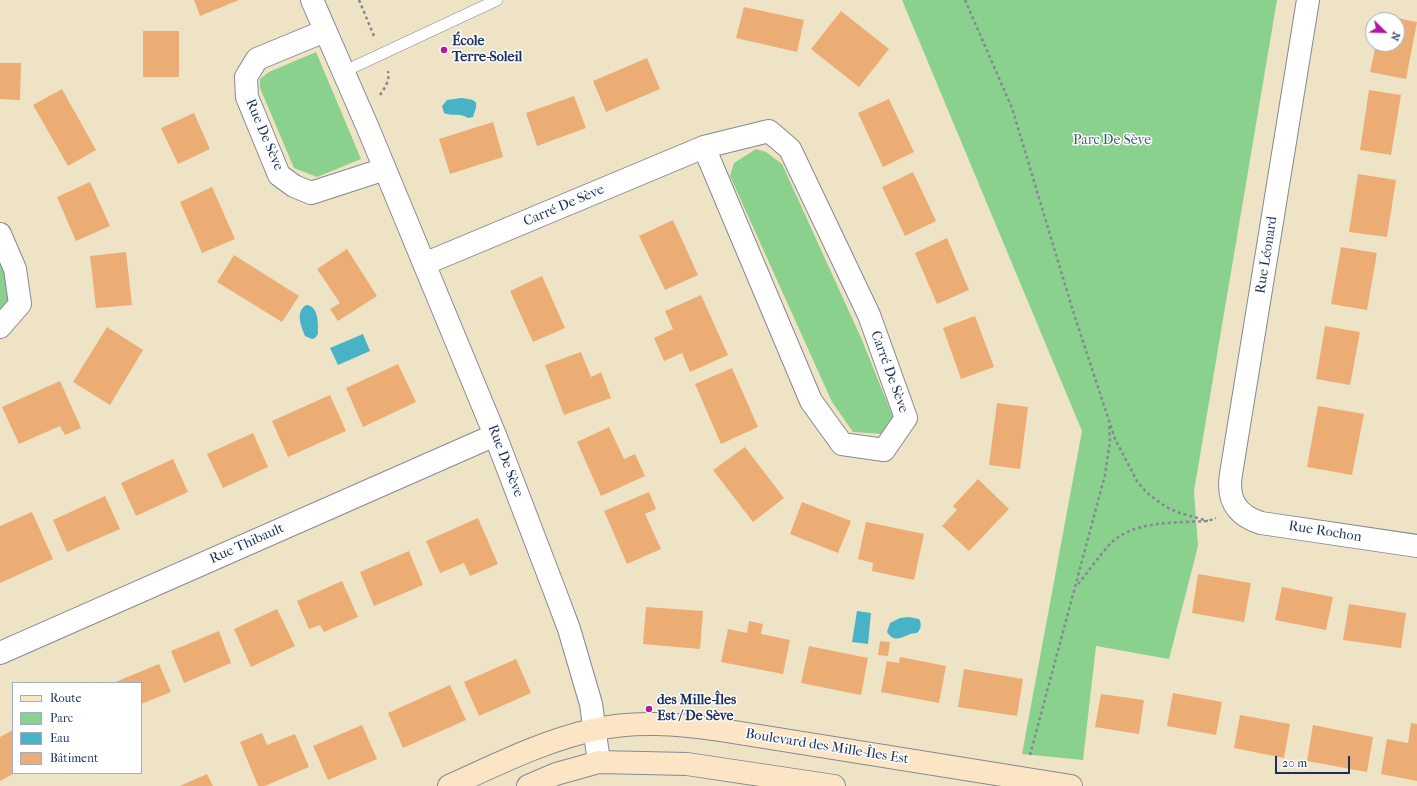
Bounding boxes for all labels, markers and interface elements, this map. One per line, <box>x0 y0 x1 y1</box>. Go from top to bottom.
north arrow <box>1365 12 1405 52</box>
text: N <box>1388 30 1403 43</box>
place label: École Terre-Soleil <box>452 34 522 66</box>
marker: École Terre-Soleil <box>439 45 449 55</box>
street label: Rue De Sève <box>241 97 287 173</box>
park label: Parc De Sève <box>1073 133 1151 149</box>
street label: Carré De Sève <box>521 181 607 231</box>
street label: Rue Léonard <box>1253 215 1281 295</box>
street label: Carré De Sève <box>866 329 912 415</box>
street label: Rue De Sève <box>484 423 526 499</box>
street label: Rue Rochon <box>1287 518 1363 546</box>
street label: Rue Thibault <box>207 520 287 568</box>
legend <box>12 682 142 774</box>
text: Route <box>50 691 82 705</box>
place label: des Mille-Îles Est / De Sève <box>657 693 736 726</box>
marker: des Mille-Îles Est / De Sève <box>644 704 654 714</box>
text: Parc <box>50 711 73 725</box>
street label: Boulevard des Mille-Îles Est <box>744 726 910 768</box>
text: Eau <box>50 731 70 745</box>
scale bar <box>1277 748 1352 774</box>
text: Bâtiment <box>50 751 98 765</box>
text: 20 m <box>1282 756 1307 770</box>

